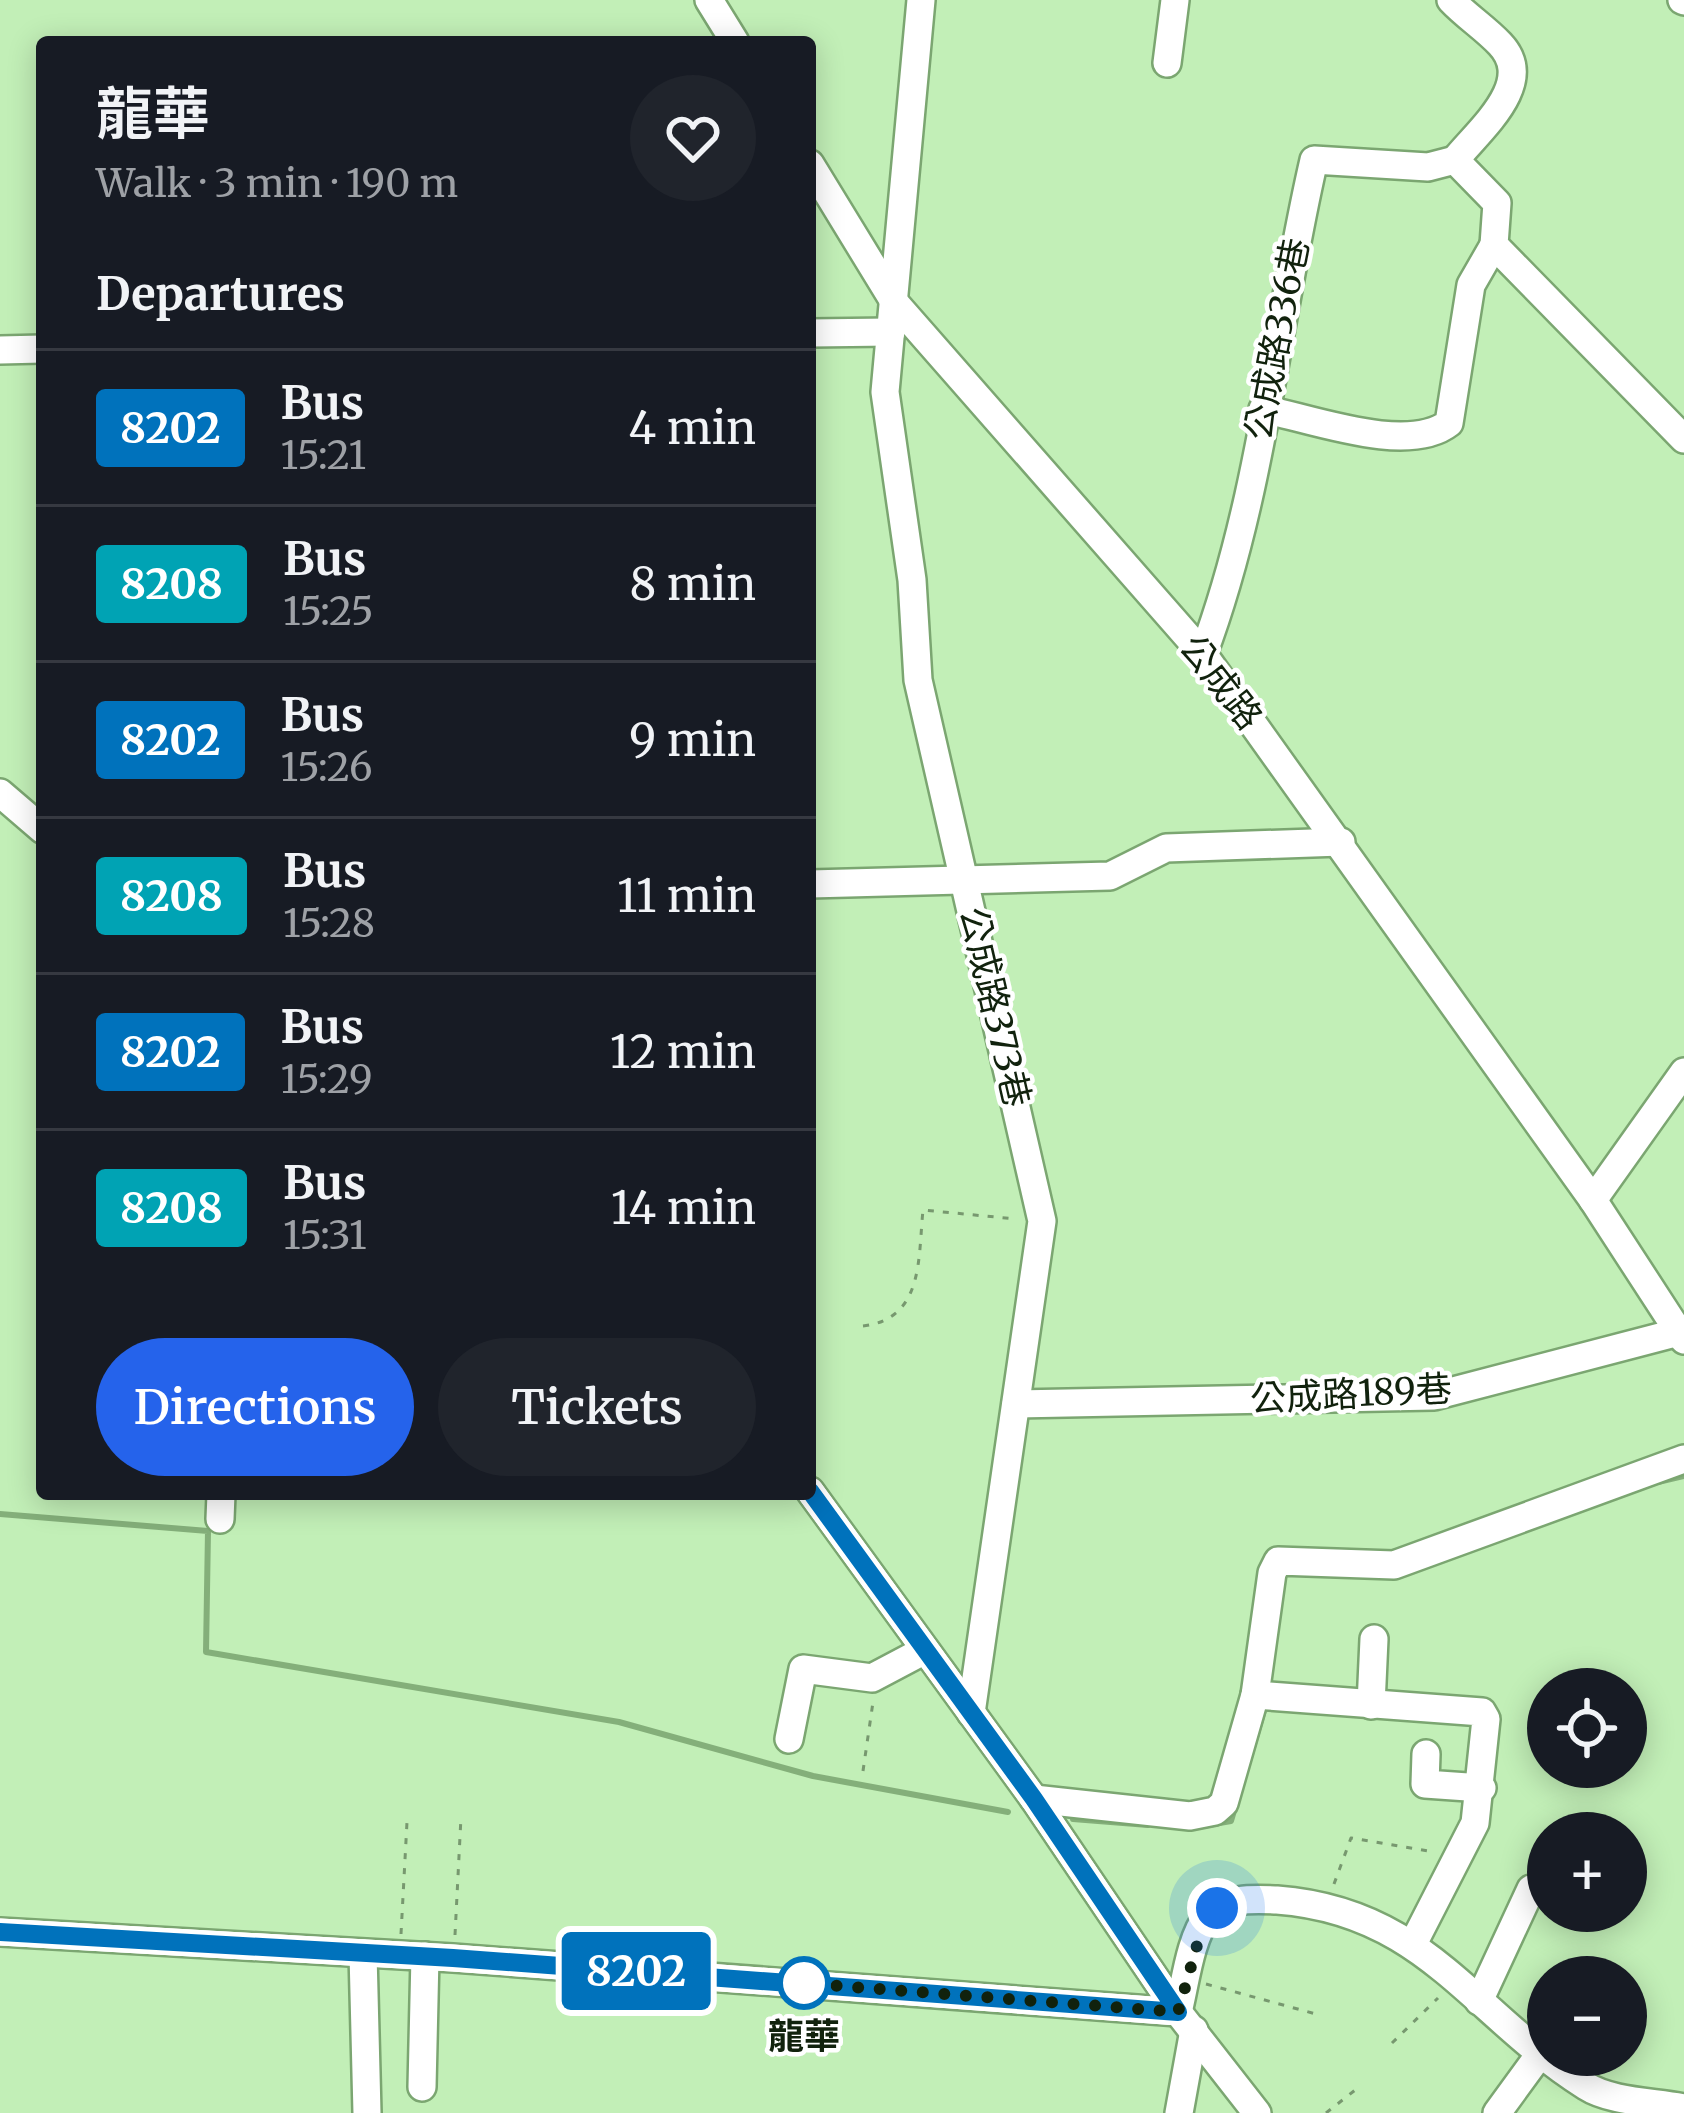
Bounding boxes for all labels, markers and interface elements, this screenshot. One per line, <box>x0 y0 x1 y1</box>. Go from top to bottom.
button: heart <box>630 75 756 201</box>
text: 龍華 <box>96 78 210 150</box>
text: Walk · 3 min · 190 m <box>96 159 458 208</box>
street label: 公成路336巷 <box>1235 234 1319 444</box>
text: Departures <box>96 266 345 322</box>
text: Bus <box>281 375 364 431</box>
text: 4 min <box>629 400 756 456</box>
text: 8202 <box>120 402 221 454</box>
text: 15:21 <box>281 431 366 480</box>
text: Bus <box>283 531 366 587</box>
text: 8 min <box>630 556 756 612</box>
text: 8208 <box>120 558 223 610</box>
text: 15:25 <box>283 587 374 636</box>
street label: 公成路 <box>1170 626 1272 738</box>
text: Bus <box>281 687 364 743</box>
text: 9 min <box>629 712 756 768</box>
text: 8202 <box>120 714 221 766</box>
text: 15:26 <box>281 743 373 792</box>
text: Bus <box>283 843 366 899</box>
text: 11 min <box>617 868 756 924</box>
text: 8208 <box>120 870 223 922</box>
text: 15:28 <box>283 899 375 948</box>
street label: 公成路373巷 <box>950 903 1040 1111</box>
text: Bus <box>281 999 364 1055</box>
text: 12 min <box>610 1024 756 1080</box>
text: 8202 <box>120 1026 221 1078</box>
text: 15:29 <box>281 1055 373 1104</box>
text: Bus <box>283 1155 366 1211</box>
text: 14 min <box>611 1180 756 1236</box>
text: 8208 <box>120 1182 223 1234</box>
text: 15:31 <box>283 1211 367 1260</box>
button: Directions <box>96 1338 414 1476</box>
button: Tickets <box>438 1338 756 1476</box>
street label: 公成路189巷 <box>1249 1366 1453 1422</box>
map controls <box>1527 1668 1647 2076</box>
button: locate <box>1527 1668 1647 1788</box>
button: + <box>1527 1812 1647 1932</box>
your location <box>1187 1878 1247 1938</box>
line badge: 8202 <box>552 1932 720 2010</box>
text: 8202 <box>586 1945 686 1997</box>
button: − <box>1527 1956 1647 2076</box>
marker: 龍華 <box>779 1958 829 2008</box>
place label: 龍華 <box>768 2014 840 2059</box>

